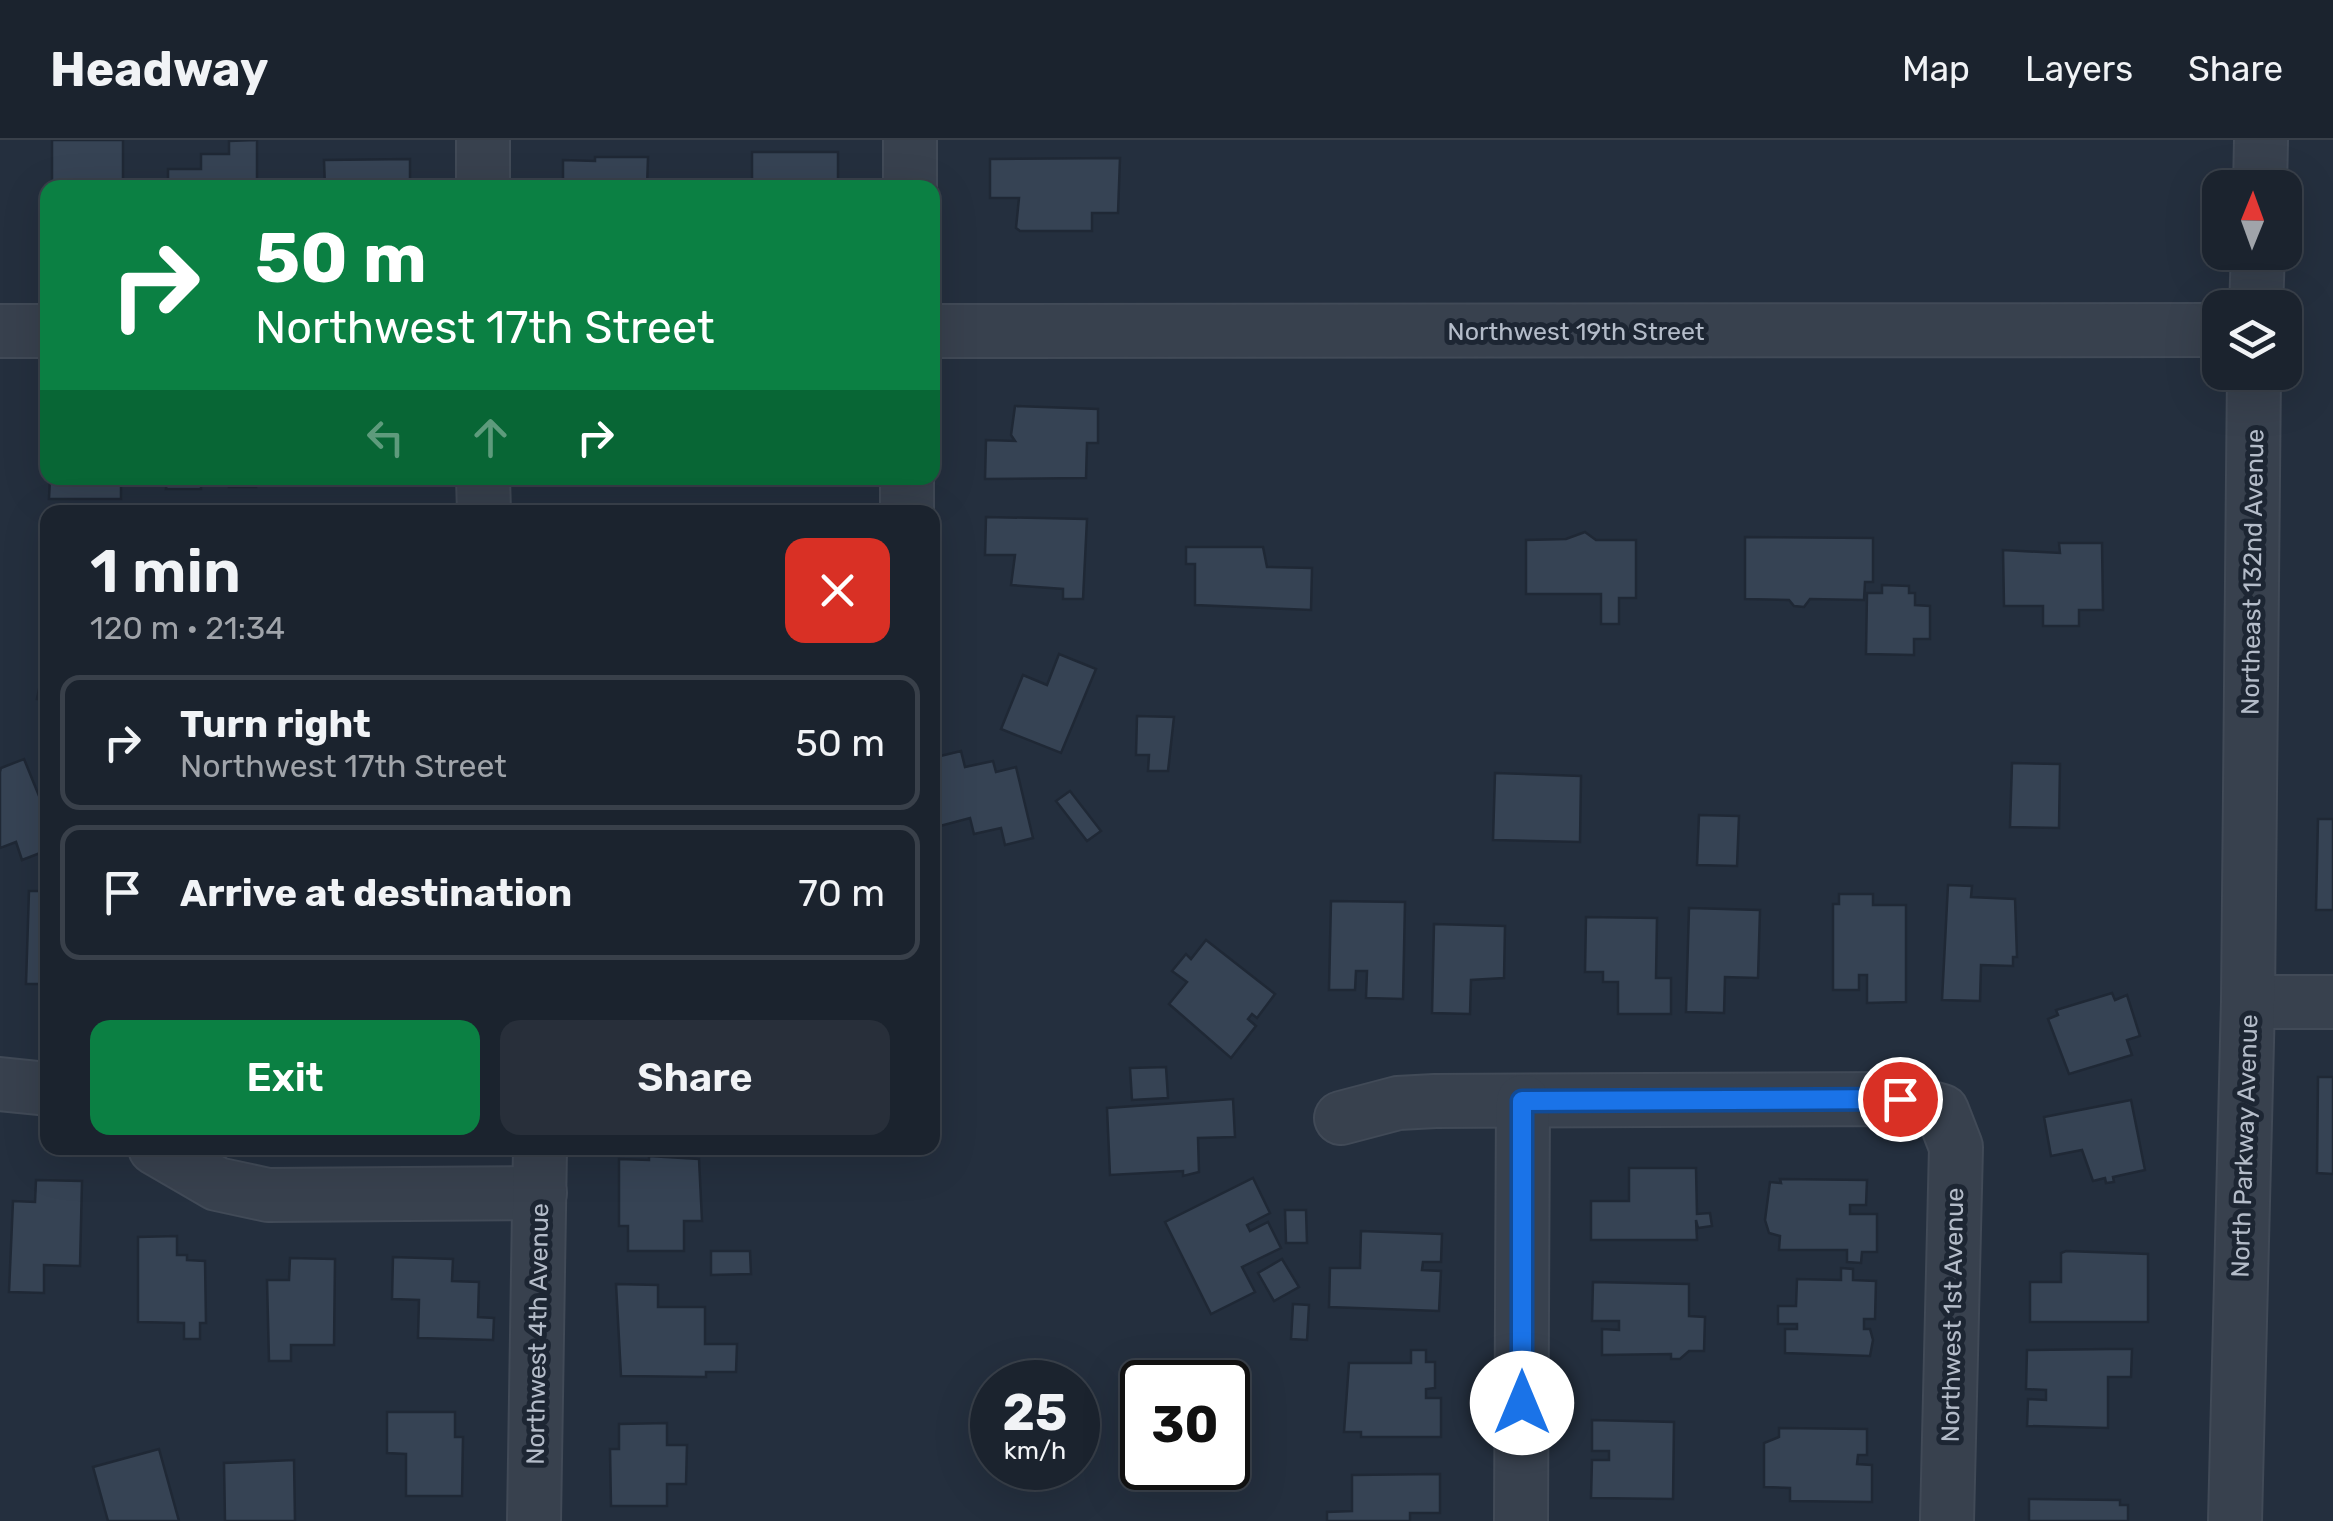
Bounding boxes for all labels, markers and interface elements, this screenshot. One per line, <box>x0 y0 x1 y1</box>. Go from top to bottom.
text: Headway <box>50 41 268 98</box>
text: Map <box>1902 48 1970 90</box>
text: Layers <box>2025 48 2133 90</box>
text: Share <box>2188 48 2283 90</box>
north arrow <box>2202 170 2302 270</box>
map controls <box>2202 170 2302 390</box>
text: 50 m <box>255 217 427 300</box>
icon: right <box>90 220 220 350</box>
button: layers <box>2202 290 2302 390</box>
text: Northwest 17th Street <box>255 301 715 354</box>
street label: Northwest 19th Street <box>1447 317 1705 346</box>
icon: left <box>358 410 413 465</box>
icon: ahead <box>463 410 518 465</box>
icon: right <box>568 410 623 465</box>
street label: Northeast 132nd Avenue <box>2236 429 2269 715</box>
text: 1 min <box>90 536 241 607</box>
button: close <box>785 538 890 643</box>
text: 120 m · 21:34 <box>90 609 285 647</box>
text: Turn right <box>180 701 371 747</box>
icon: right <box>95 715 150 770</box>
text: 50 m <box>795 720 885 766</box>
text: Northwest 17th Street <box>180 747 507 785</box>
icon: arrive <box>95 865 150 920</box>
text: Arrive at destination <box>180 870 572 916</box>
text: 70 m <box>798 870 885 916</box>
street label: North Parkway Avenue <box>2225 1014 2264 1278</box>
button: Exit <box>90 1020 480 1135</box>
button: Share <box>500 1020 890 1135</box>
pin <box>1858 1057 1943 1142</box>
icon: arrive <box>1873 1072 1928 1127</box>
street label: Northwest 1st Avenue <box>1936 1187 1969 1443</box>
street label: Northwest 4th Avenue <box>521 1203 554 1465</box>
position arrow <box>1470 1351 1574 1455</box>
speed limit sign: 30 <box>1120 1360 1250 1490</box>
text: 25 <box>1003 1383 1067 1443</box>
text: km/h <box>1004 1436 1066 1465</box>

